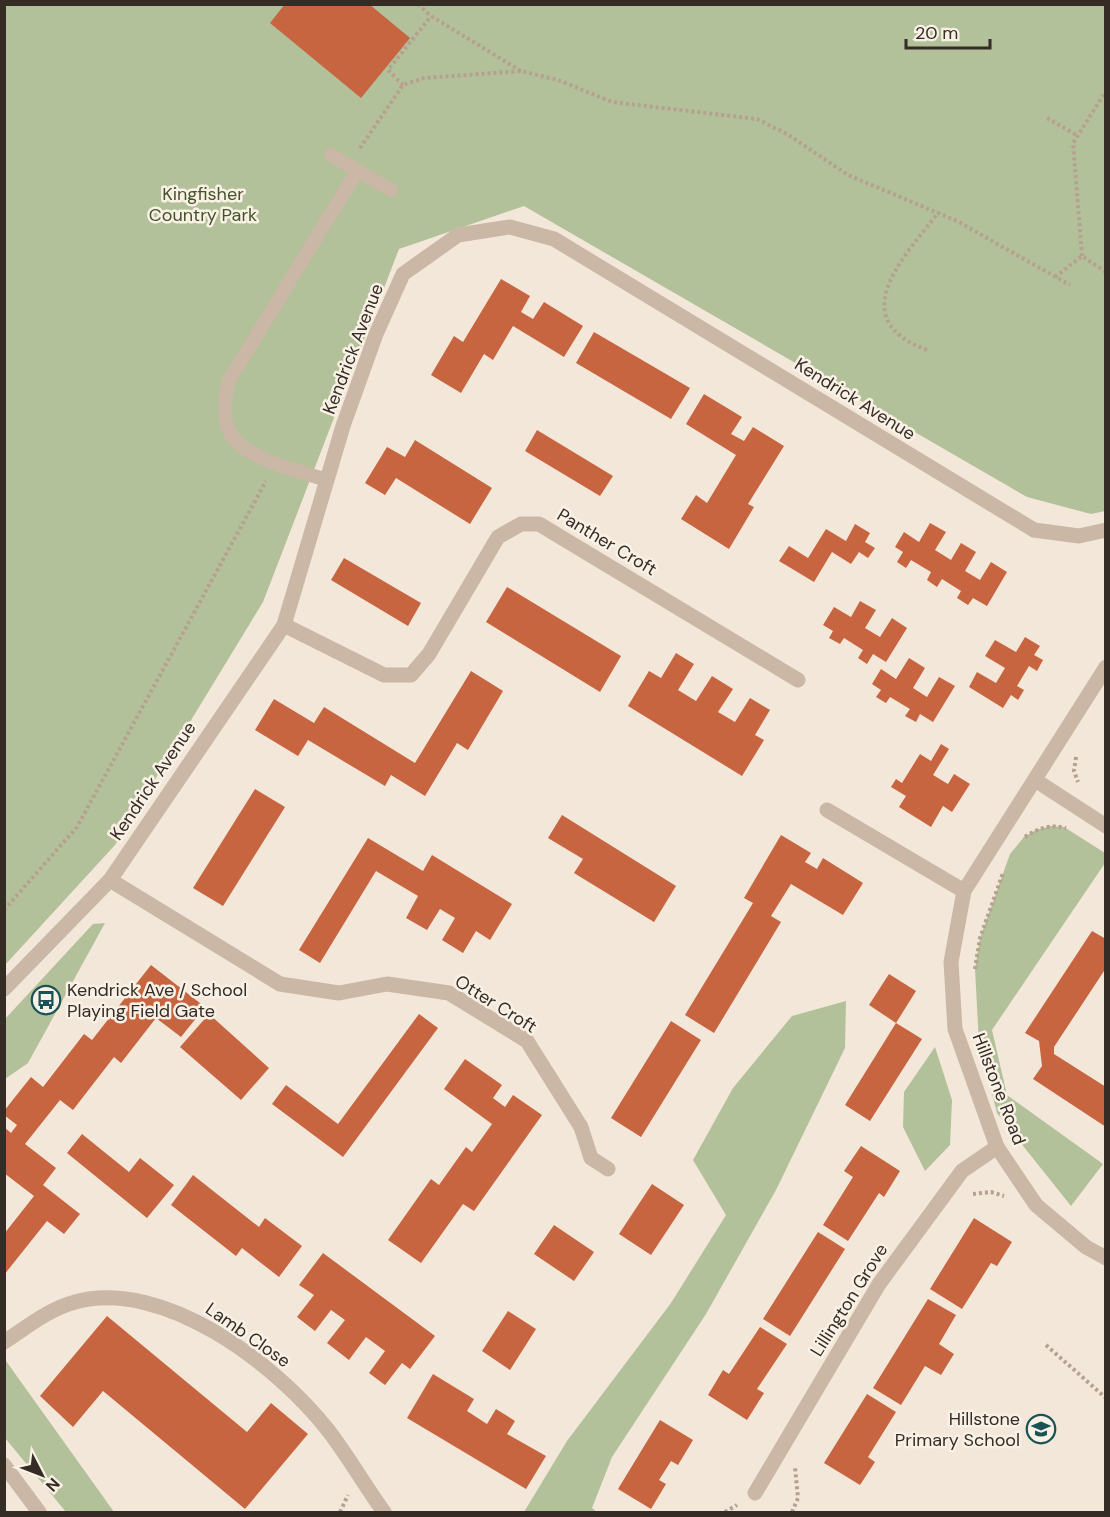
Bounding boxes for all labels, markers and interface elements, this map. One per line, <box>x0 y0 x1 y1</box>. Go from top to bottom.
scale bar <box>906 12 990 50</box>
text: 20 m <box>915 21 958 45</box>
park label: Kingfisher Country Park <box>149 182 257 227</box>
street label: Kendrick Avenue <box>317 280 389 418</box>
street label: Kendrick Avenue <box>790 352 920 446</box>
street label: Panther Croft <box>553 503 661 581</box>
street label: Kendrick Avenue <box>104 717 202 845</box>
street label: Otter Croft <box>450 969 542 1039</box>
place label: Kendrick Ave / School Playing Field Gate <box>67 978 247 1023</box>
bus stop icon: Kendrick Ave / School Playing Field Gate <box>30 984 62 1016</box>
street label: Hillstone Road <box>967 1030 1031 1148</box>
street label: Lillington Grove <box>805 1239 893 1361</box>
street label: Lamb Close <box>201 1297 295 1373</box>
place label: Hillstone Primary School <box>895 1407 1020 1452</box>
school or university icon: Hillstone Primary School <box>1025 1413 1057 1445</box>
north arrow <box>12 1445 72 1505</box>
text: N <box>41 1473 64 1496</box>

